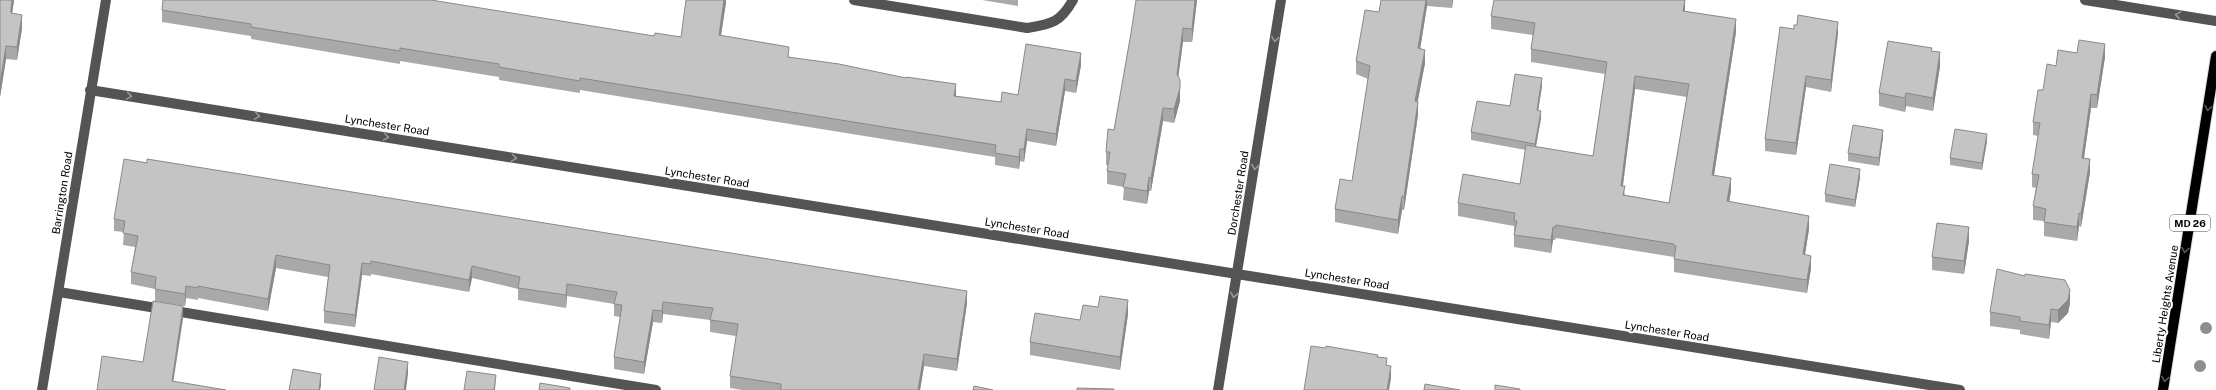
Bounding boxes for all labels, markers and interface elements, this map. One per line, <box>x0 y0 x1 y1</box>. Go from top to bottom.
one-way arrow <box>2174 11 2181 20</box>
one-way arrow <box>1271 35 1280 42</box>
one-way arrow <box>126 91 132 100</box>
one-way arrow <box>2204 105 2213 111</box>
one-way arrow <box>254 112 260 120</box>
street label: Lynchester Road <box>344 112 430 138</box>
one-way arrow <box>383 132 389 141</box>
street label: Dorchester Road <box>1225 150 1251 236</box>
street label: Barrington Road <box>50 151 74 235</box>
one-way arrow <box>511 153 517 162</box>
street label: Lynchester Road <box>664 164 750 190</box>
one-way arrow <box>1251 164 1259 170</box>
street label: Lynchester Road <box>984 215 1070 241</box>
road number: MD 26 <box>2170 215 2210 231</box>
street label: Liberty Heights Avenue <box>2150 244 2180 364</box>
one-way arrow <box>2181 247 2190 253</box>
street label: Lynchester Road <box>1304 266 1390 292</box>
one-way arrow <box>1230 292 1239 298</box>
street label: Lynchester Road <box>1624 318 1710 344</box>
one-way arrow <box>2161 375 2170 382</box>

